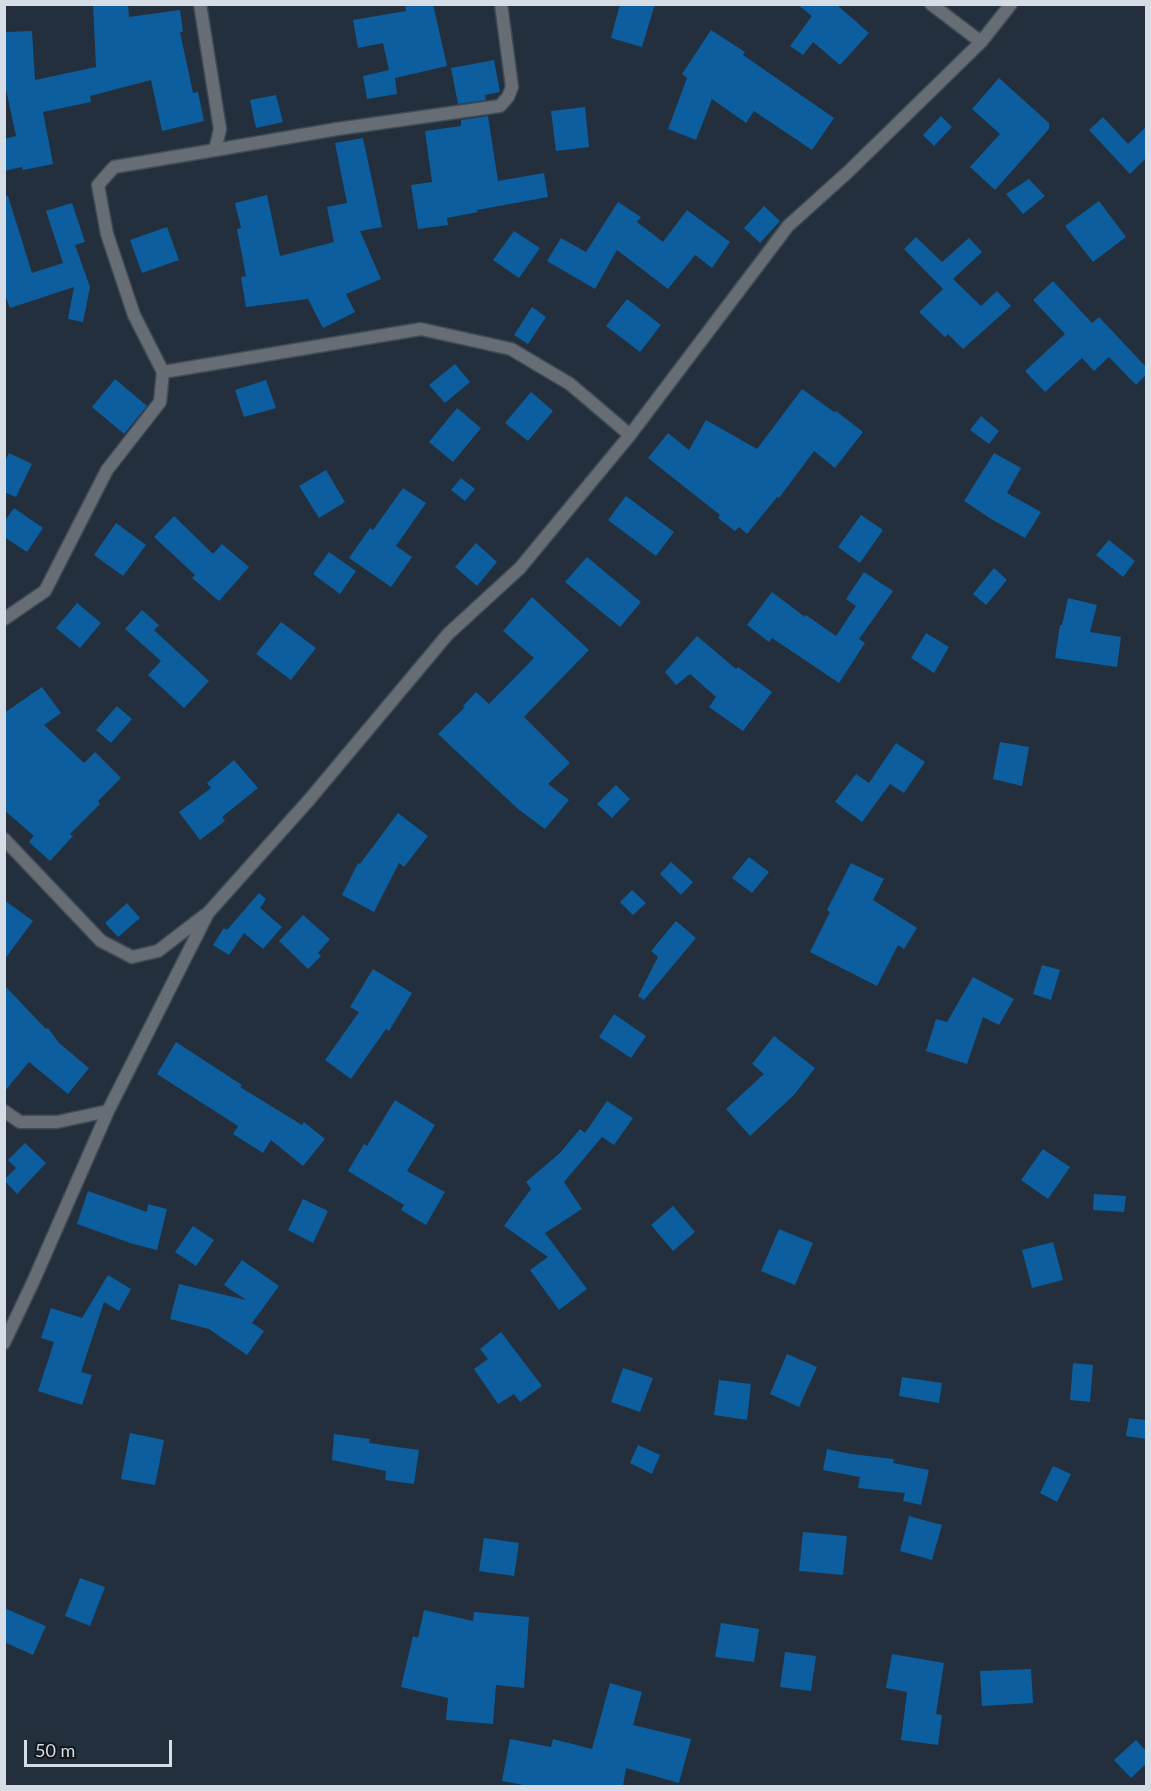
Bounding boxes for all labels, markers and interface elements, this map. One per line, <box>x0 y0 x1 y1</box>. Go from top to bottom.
scale bar <box>27 1728 176 1766</box>
text: 50 m <box>35 1739 75 1761</box>

